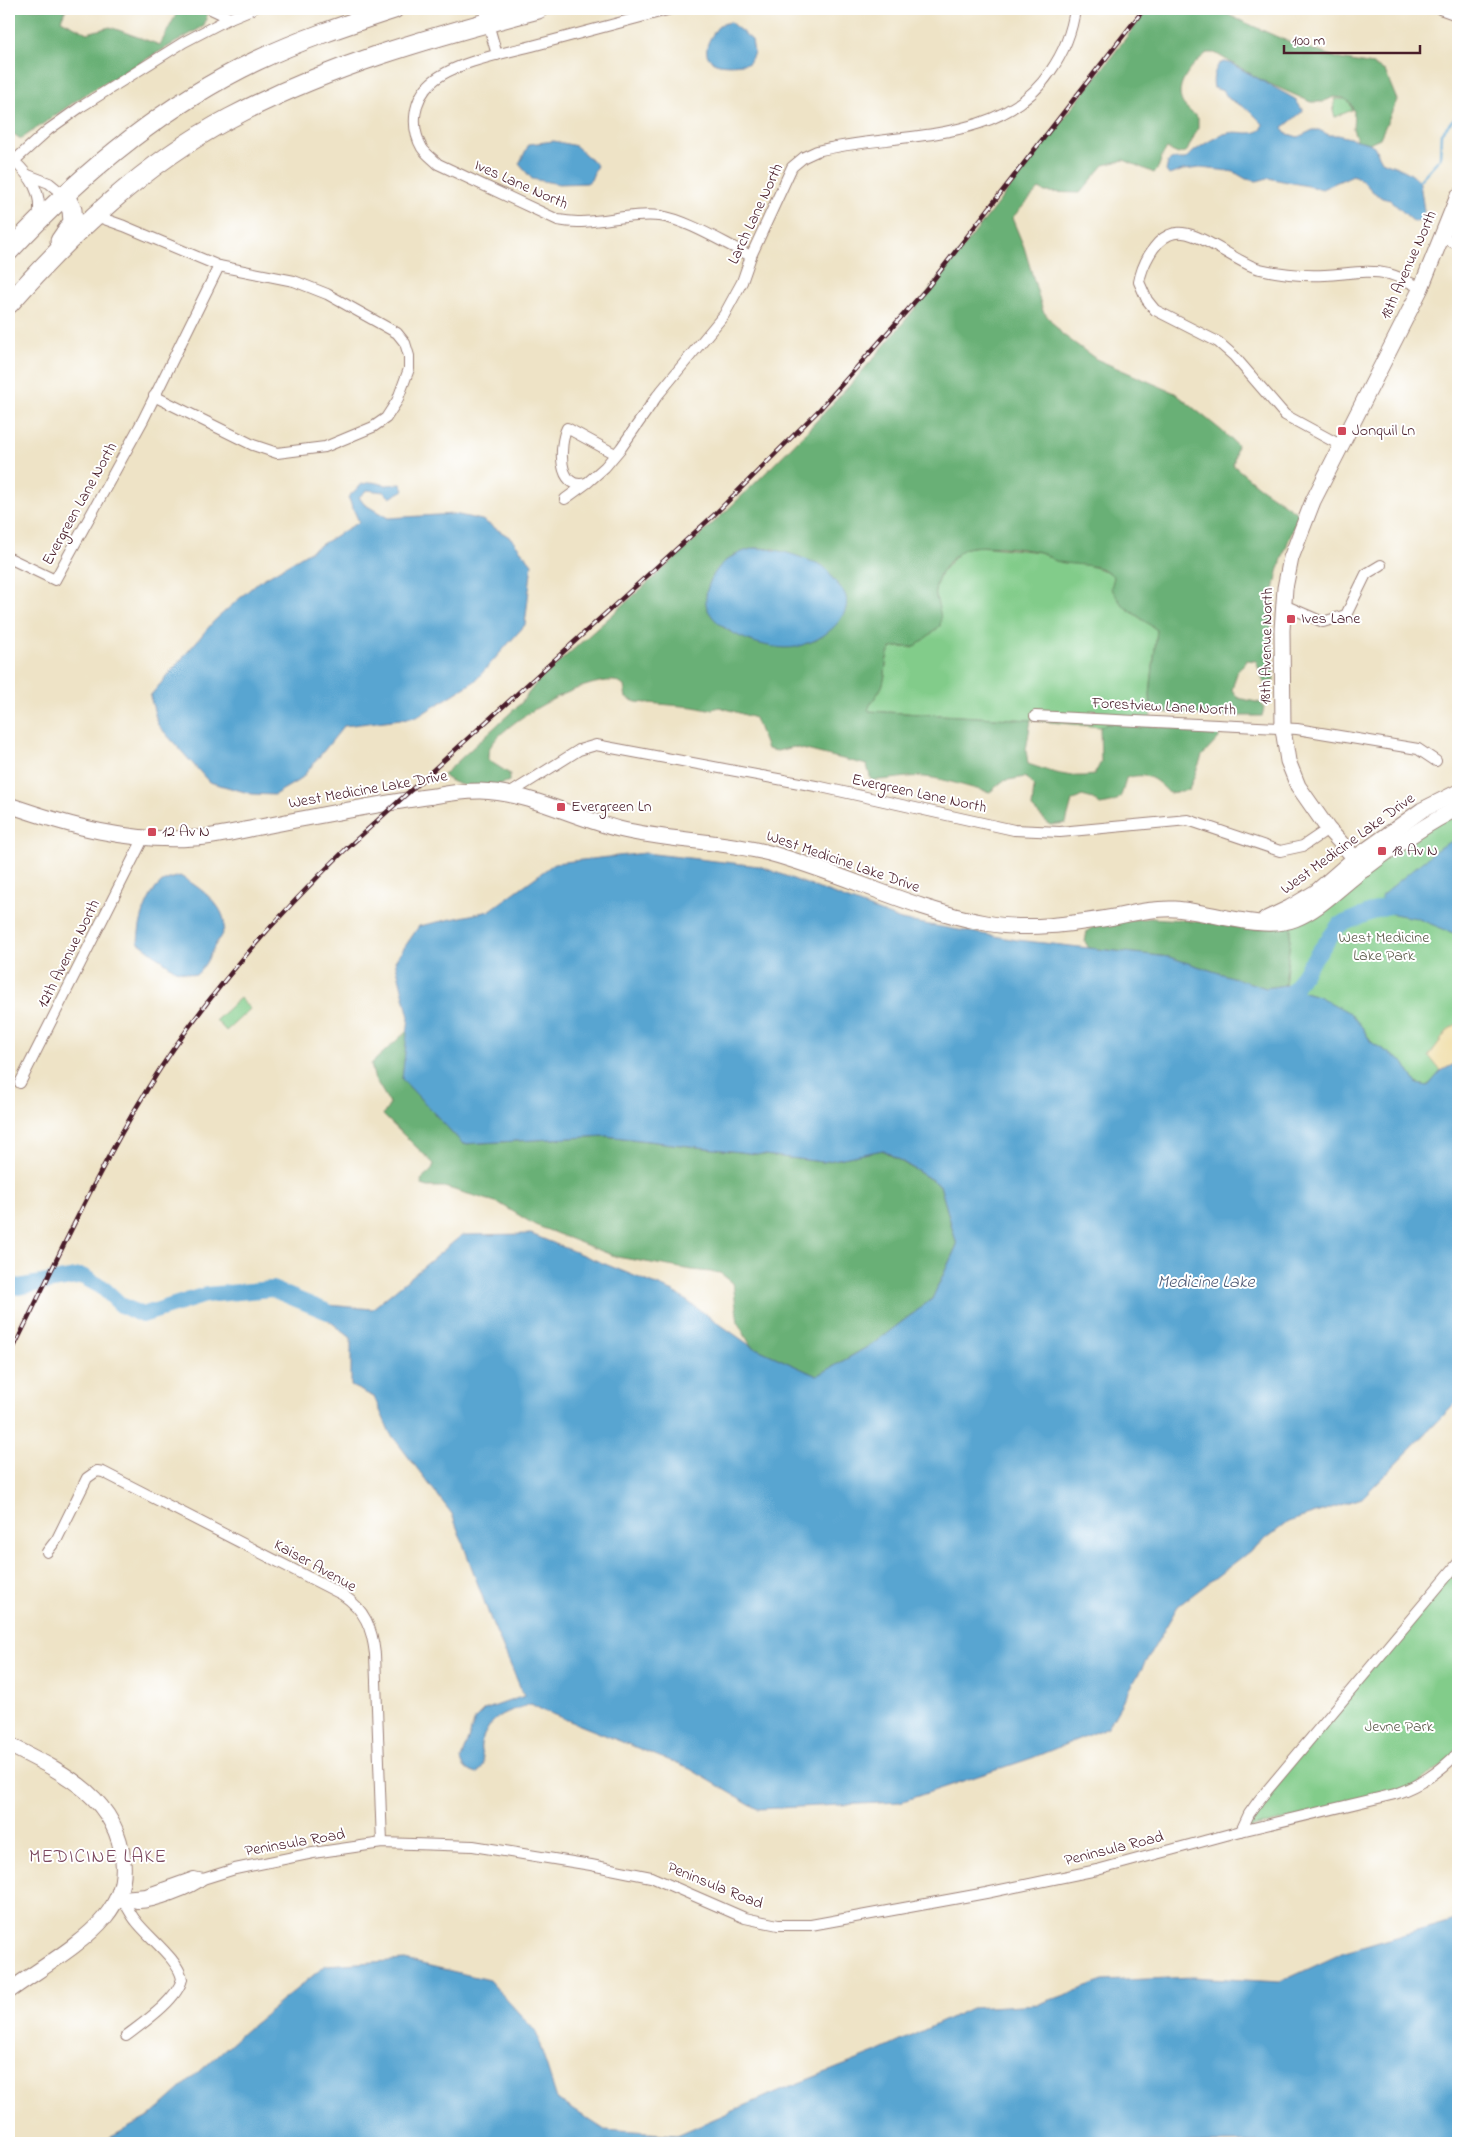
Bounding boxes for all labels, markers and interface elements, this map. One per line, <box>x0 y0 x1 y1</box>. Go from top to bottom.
scale bar <box>1284 22 1421 54</box>
text: 100 m <box>1292 30 1325 52</box>
street label: Ives Lane North <box>470 154 572 216</box>
street label: Larch Lane North <box>722 160 790 268</box>
street label: 18th Avenue North <box>1374 207 1444 323</box>
place label: Jonquil Ln <box>1352 419 1415 443</box>
marker: Jonquil Ln <box>1336 425 1348 437</box>
street label: Evergreen Lane North <box>36 438 124 570</box>
street label: 18th Avenue North <box>1254 587 1280 705</box>
place label: Ives Lane <box>1301 607 1361 631</box>
marker: Ives Lane <box>1285 613 1297 625</box>
street label: Forestview Lane North <box>1090 691 1237 723</box>
street label: West Medicine Lake Drive <box>287 764 450 816</box>
street label: Evergreen Lane North <box>849 768 989 820</box>
street label: West Medicine Lake Drive <box>1276 786 1421 901</box>
place label: Evergreen Ln <box>571 795 652 819</box>
marker: Evergreen Ln <box>555 801 567 813</box>
place label: 12 Av N <box>162 820 210 844</box>
street label: West Medicine Lake Drive <box>763 824 924 900</box>
marker: 12 Av N <box>146 826 158 838</box>
place label: 18 Av N <box>1392 839 1438 863</box>
marker: 18 Av N <box>1376 845 1388 857</box>
street label: 12th Avenue North <box>31 896 107 1012</box>
park label: West Medicine Lake Park <box>1339 926 1430 968</box>
water label: Medicine Lake <box>1157 1270 1256 1296</box>
street label: Kaiser Avenue <box>269 1533 362 1599</box>
park label: Jevne Park <box>1364 1715 1435 1739</box>
street label: Peninsula Road <box>243 1822 347 1864</box>
street label: Peninsula Road <box>1062 1825 1166 1873</box>
district label: MEDICINE LAKE <box>29 1844 167 1871</box>
street label: Peninsula Road <box>663 1856 767 1916</box>

